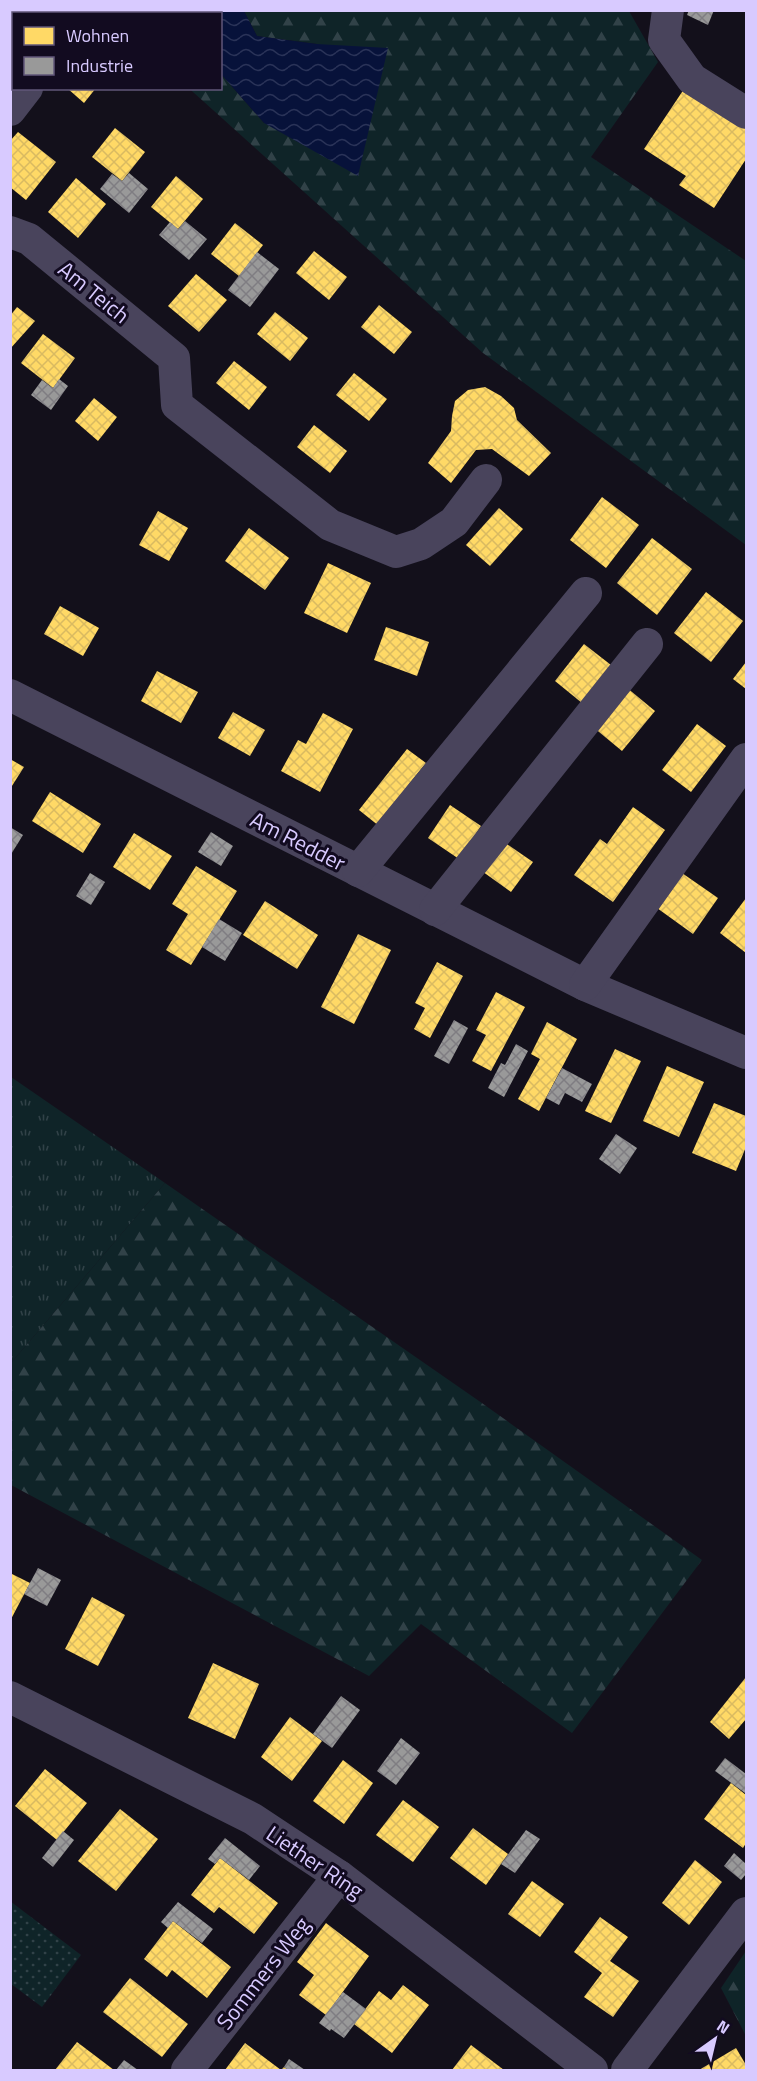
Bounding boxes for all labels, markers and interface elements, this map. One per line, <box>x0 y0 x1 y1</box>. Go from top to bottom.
legend <box>12 12 222 90</box>
text: Wohnen <box>66 22 129 49</box>
text: Industrie <box>66 52 133 79</box>
street label: Am Teich <box>51 253 137 331</box>
street label: Am Redder <box>244 803 352 880</box>
street label: Liether Ring <box>259 1817 371 1907</box>
street label: Sommers Weg <box>208 1909 318 2037</box>
north arrow <box>685 2009 745 2069</box>
text: N <box>712 2014 735 2040</box>

